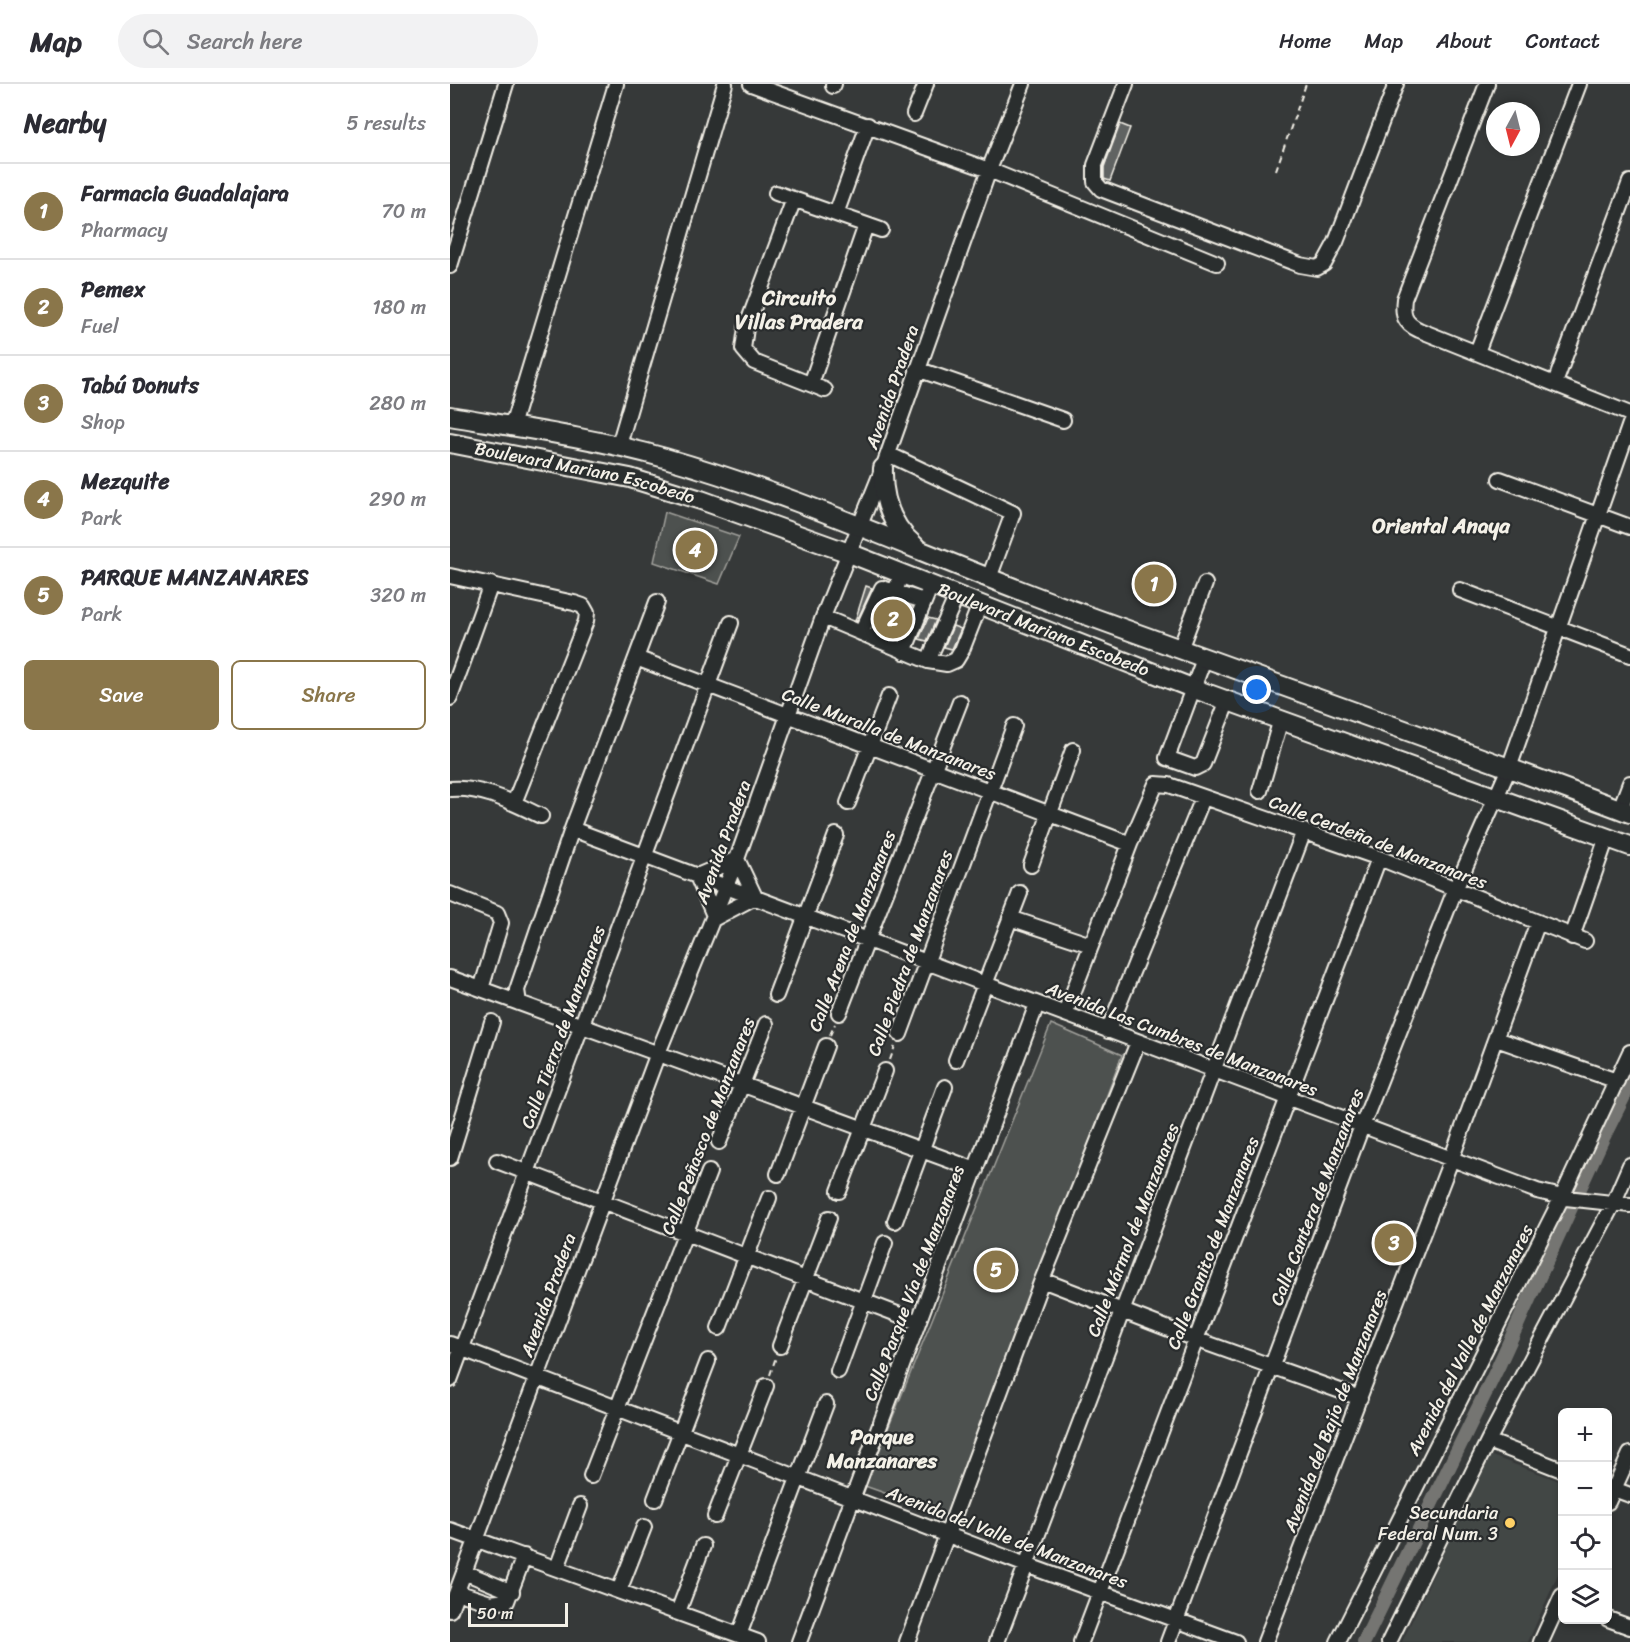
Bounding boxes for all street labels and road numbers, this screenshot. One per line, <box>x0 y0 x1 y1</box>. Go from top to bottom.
street label: Avenida Pradera <box>855 320 928 455</box>
street label: Boulevard Mariano Escobedo <box>472 432 699 513</box>
street label: Boulevard Mariano Escobedo <box>933 573 1154 686</box>
street label: Calle Muralla de Manzanares <box>777 678 1002 790</box>
street label: Avenida Pradera <box>685 776 760 909</box>
street label: Calle Cerdeña de Manzanares <box>1264 786 1492 899</box>
street label: Calle Arena de Manzanares <box>799 825 905 1036</box>
street label: Calle Piedra de Manzanares <box>858 845 962 1061</box>
street label: Calle Tierra de Manzanares <box>511 920 615 1133</box>
street label: Avenida Las Cumbres de Manzanares <box>1040 972 1323 1106</box>
street label: Calle Peñasco de Manzanares <box>652 1012 765 1240</box>
street label: Calle Cantera de Manzanares <box>1261 1083 1373 1310</box>
street label: Calle Mármol de Manzanares <box>1077 1118 1189 1342</box>
street label: Calle Granito de Manzanares <box>1158 1131 1269 1354</box>
street label: Calle Parque Vía de Manzanares <box>854 1160 974 1406</box>
street label: Avenida del Valle de Manzanares <box>1397 1218 1543 1462</box>
street label: Avenida Pradera <box>510 1229 585 1362</box>
street label: Avenida del Bajío de Manzanares <box>1274 1285 1396 1538</box>
street label: Avenida del Valle de Manzanares <box>881 1476 1133 1598</box>

